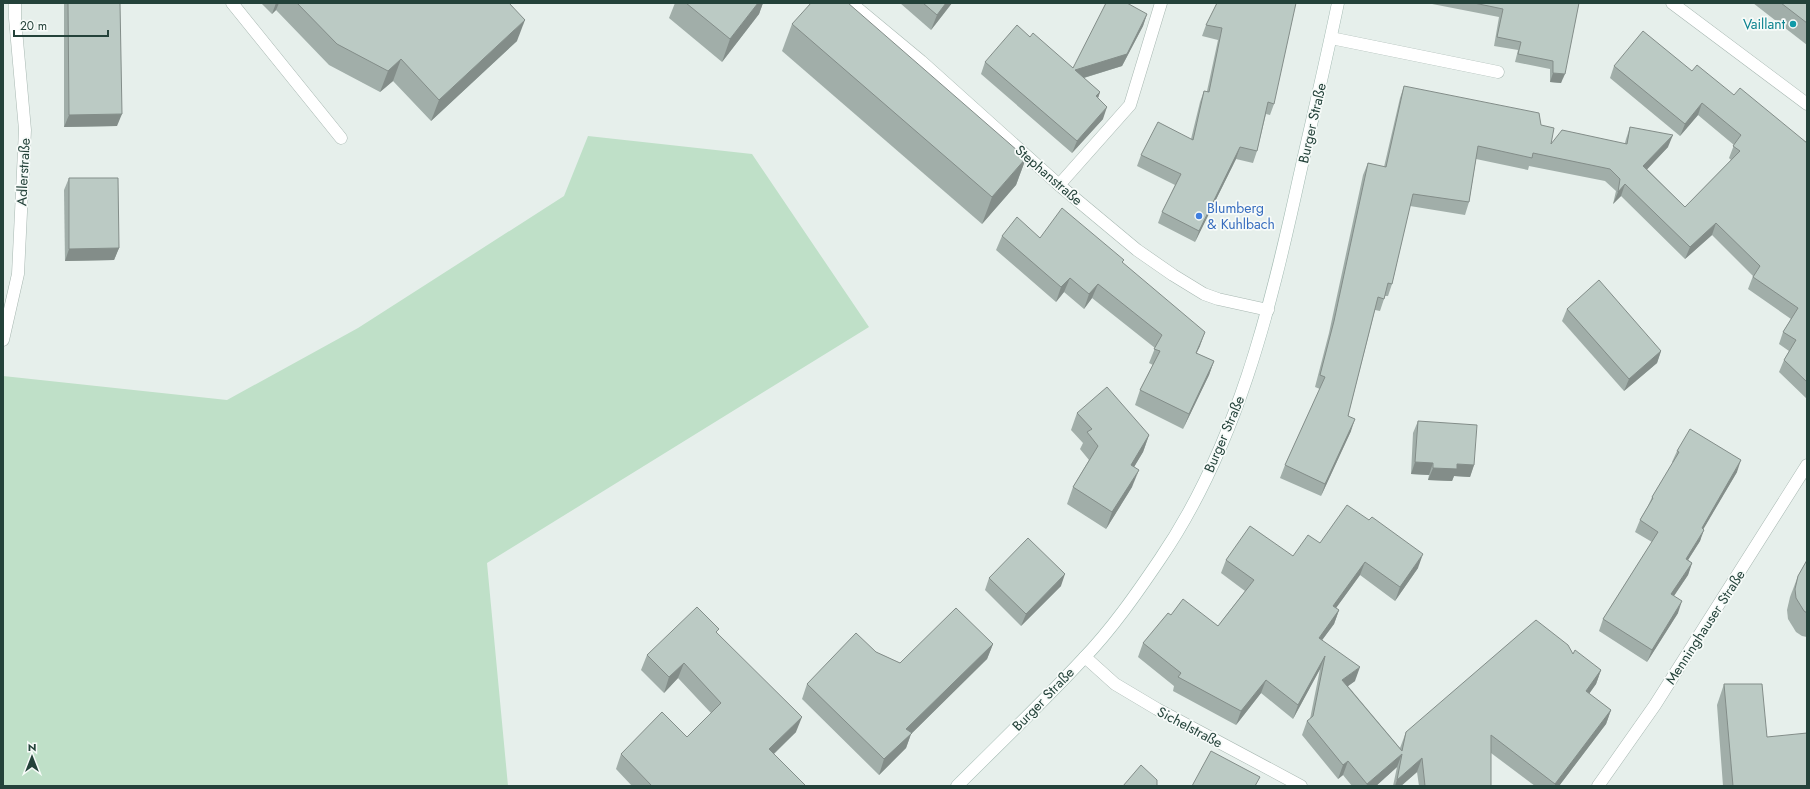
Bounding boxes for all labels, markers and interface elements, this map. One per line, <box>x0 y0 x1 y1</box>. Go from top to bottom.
scale bar <box>14 12 108 38</box>
place label: Vaillant <box>1743 14 1786 34</box>
text: 20 m <box>20 17 47 35</box>
marker: Vaillant <box>1788 19 1798 29</box>
street label: Burger Straße <box>1293 81 1331 165</box>
street label: Adlerstraße <box>11 137 35 207</box>
street label: Stephanstraße <box>1011 140 1087 210</box>
place label: Blumberg & Kuhlbach <box>1207 198 1275 234</box>
marker: Blumberg & Kuhlbach <box>1194 211 1204 221</box>
street label: Burger Straße <box>1199 393 1249 475</box>
street label: Menninghauser Straße <box>1660 566 1750 688</box>
street label: Burger Straße <box>1007 663 1079 735</box>
street label: Sichelstraße <box>1154 701 1226 753</box>
north arrow <box>12 737 52 777</box>
text: N <box>28 739 36 755</box>

